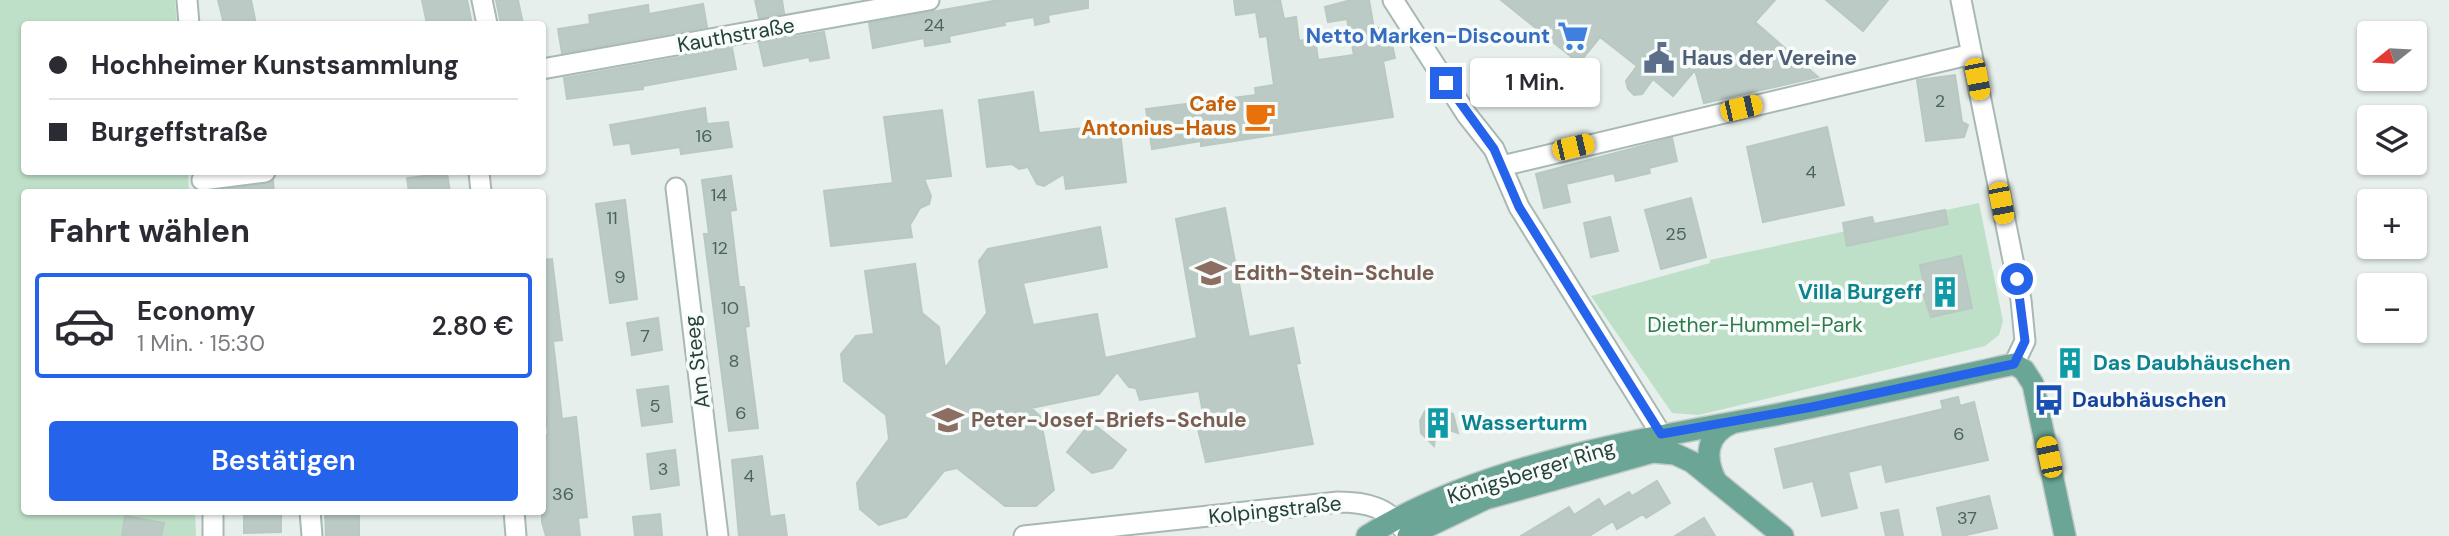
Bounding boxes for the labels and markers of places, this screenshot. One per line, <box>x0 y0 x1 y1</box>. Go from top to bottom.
supermarket icon: Netto Marken-Discount <box>1556 19 1590 53</box>
place label: Netto Marken-Discount <box>1306 22 1550 50</box>
public building icon: Haus der Vereine <box>1642 41 1676 75</box>
place label: Haus der Vereine <box>1682 44 1857 72</box>
place label: Cafe Antonius-Haus <box>1081 90 1237 142</box>
cafe icon: Cafe Antonius-Haus <box>1243 99 1277 133</box>
school or university icon: Edith-Stein-Schule <box>1194 256 1228 290</box>
place label: Edith-Stein-Schule <box>1234 259 1434 287</box>
building icon: Villa Burgeff <box>1928 275 1962 309</box>
place label: Villa Burgeff <box>1798 278 1922 306</box>
building icon: Das Daubhäuschen <box>2053 346 2087 380</box>
place label: Das Daubhäuschen <box>2093 349 2291 377</box>
bus stop icon: Daubhäuschen <box>2032 383 2066 417</box>
place label: Daubhäuschen <box>2072 386 2227 414</box>
school or university icon: Peter-Josef-Briefs-Schule <box>931 403 965 437</box>
place label: Peter-Josef-Briefs-Schule <box>971 406 1247 434</box>
building icon: Wasserturm <box>1421 406 1455 440</box>
place label: Wasserturm <box>1461 409 1587 437</box>

